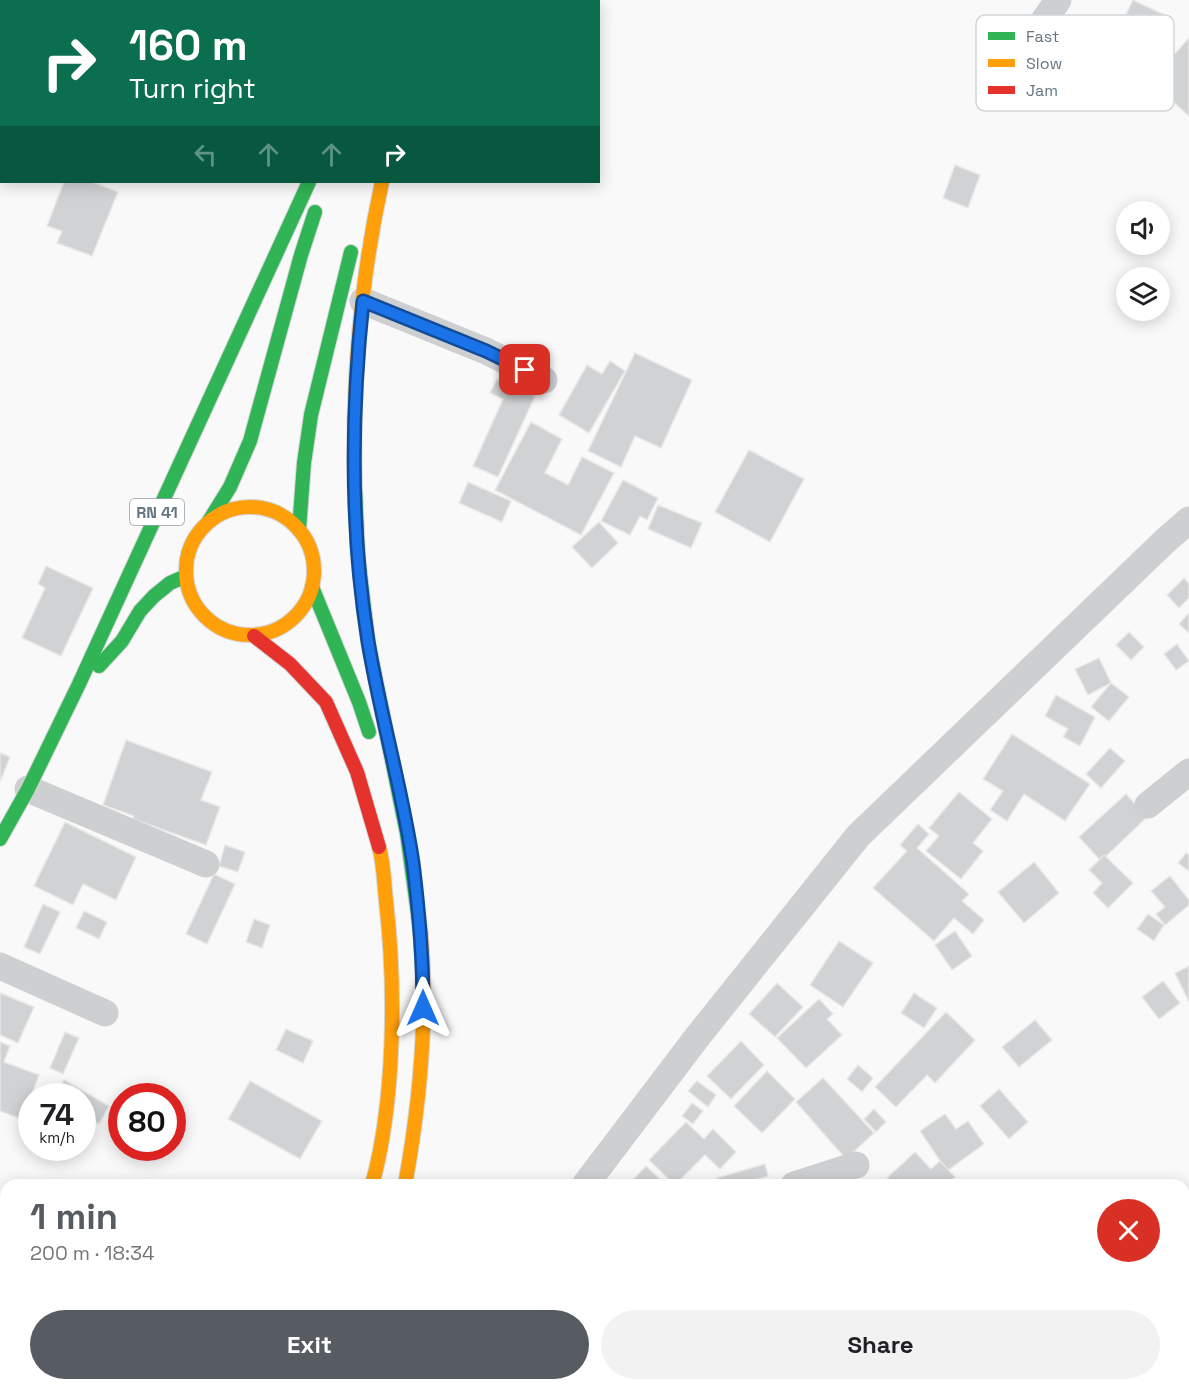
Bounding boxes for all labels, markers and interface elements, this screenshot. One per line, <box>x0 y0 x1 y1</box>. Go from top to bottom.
legend <box>976 15 1174 111</box>
text: 160 m <box>129 19 248 72</box>
icon: right <box>30 24 108 102</box>
text: Fast <box>1026 26 1059 47</box>
text: Slow <box>1026 53 1062 74</box>
text: Turn right <box>129 71 256 106</box>
text: Jam <box>1026 80 1058 101</box>
icon: left <box>189 138 222 171</box>
icon: ahead <box>252 138 285 171</box>
icon: ahead <box>315 138 348 171</box>
icon: right <box>378 138 411 171</box>
map controls <box>1116 201 1170 321</box>
button: sound <box>1116 201 1170 255</box>
button: layers <box>1116 267 1170 321</box>
pin <box>499 344 550 395</box>
icon: arrive <box>508 353 541 386</box>
road number: RN 41 <box>130 499 184 525</box>
position arrow <box>391 976 455 1040</box>
speed limit sign: 80 <box>108 1083 186 1161</box>
text: 74 <box>40 1095 74 1134</box>
text: km/h <box>39 1128 75 1147</box>
text: 1 min <box>30 1194 118 1240</box>
button: close <box>1097 1199 1160 1262</box>
text: 200 m · 18:34 <box>30 1240 155 1266</box>
button: Exit <box>30 1310 589 1379</box>
button: Share <box>601 1310 1160 1379</box>

